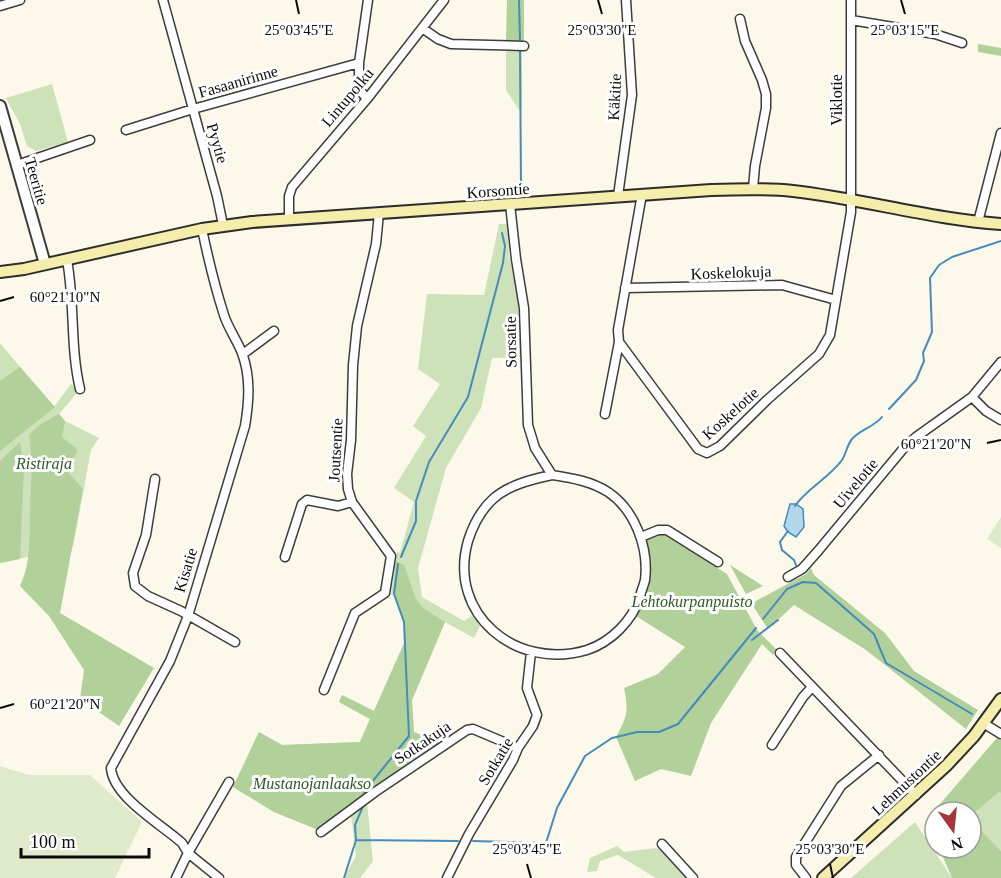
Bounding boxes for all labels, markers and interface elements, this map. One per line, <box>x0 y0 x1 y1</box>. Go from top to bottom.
text: 25°03'45"E <box>265 22 334 38</box>
text: 25°03'30"E <box>568 22 637 38</box>
text: 25°03'15"E <box>871 22 940 38</box>
street label: Fasaanirinne <box>197 62 280 101</box>
street label: Lintupolku <box>318 65 378 131</box>
street label: Käkitie <box>605 73 624 121</box>
street label: Viklotie <box>828 74 845 126</box>
street label: Pyytie <box>203 121 231 165</box>
street label: Teeritie <box>22 155 51 207</box>
street label: Korsontie <box>466 180 530 201</box>
street label: Koskelokuja <box>690 263 772 283</box>
text: 60°21'10"N <box>30 289 100 305</box>
street label: Sorsatie <box>502 316 519 368</box>
street label: Koskelotie <box>699 384 762 443</box>
street label: Joutsentie <box>325 418 346 482</box>
text: 60°21'20"N <box>901 436 971 452</box>
park label: Ristiraja <box>15 455 72 473</box>
street label: Uivelotie <box>830 455 881 512</box>
street label: Kisatie <box>171 546 200 594</box>
park label: Lehtokurpanpuisto <box>631 593 752 611</box>
text: 60°21'20"N <box>30 696 100 712</box>
street label: Sotkakuja <box>391 717 454 768</box>
street label: Sotkatie <box>475 734 516 788</box>
street label: Lehmustontie <box>868 746 944 819</box>
park label: Mustanojanlaakso <box>252 775 371 793</box>
north arrow <box>923 800 983 860</box>
scale bar <box>21 821 148 859</box>
text: 100 m <box>30 832 76 852</box>
text: N <box>949 834 965 854</box>
text: 25°03'45"E <box>493 841 562 857</box>
text: 25°03'30"E <box>796 841 865 857</box>

